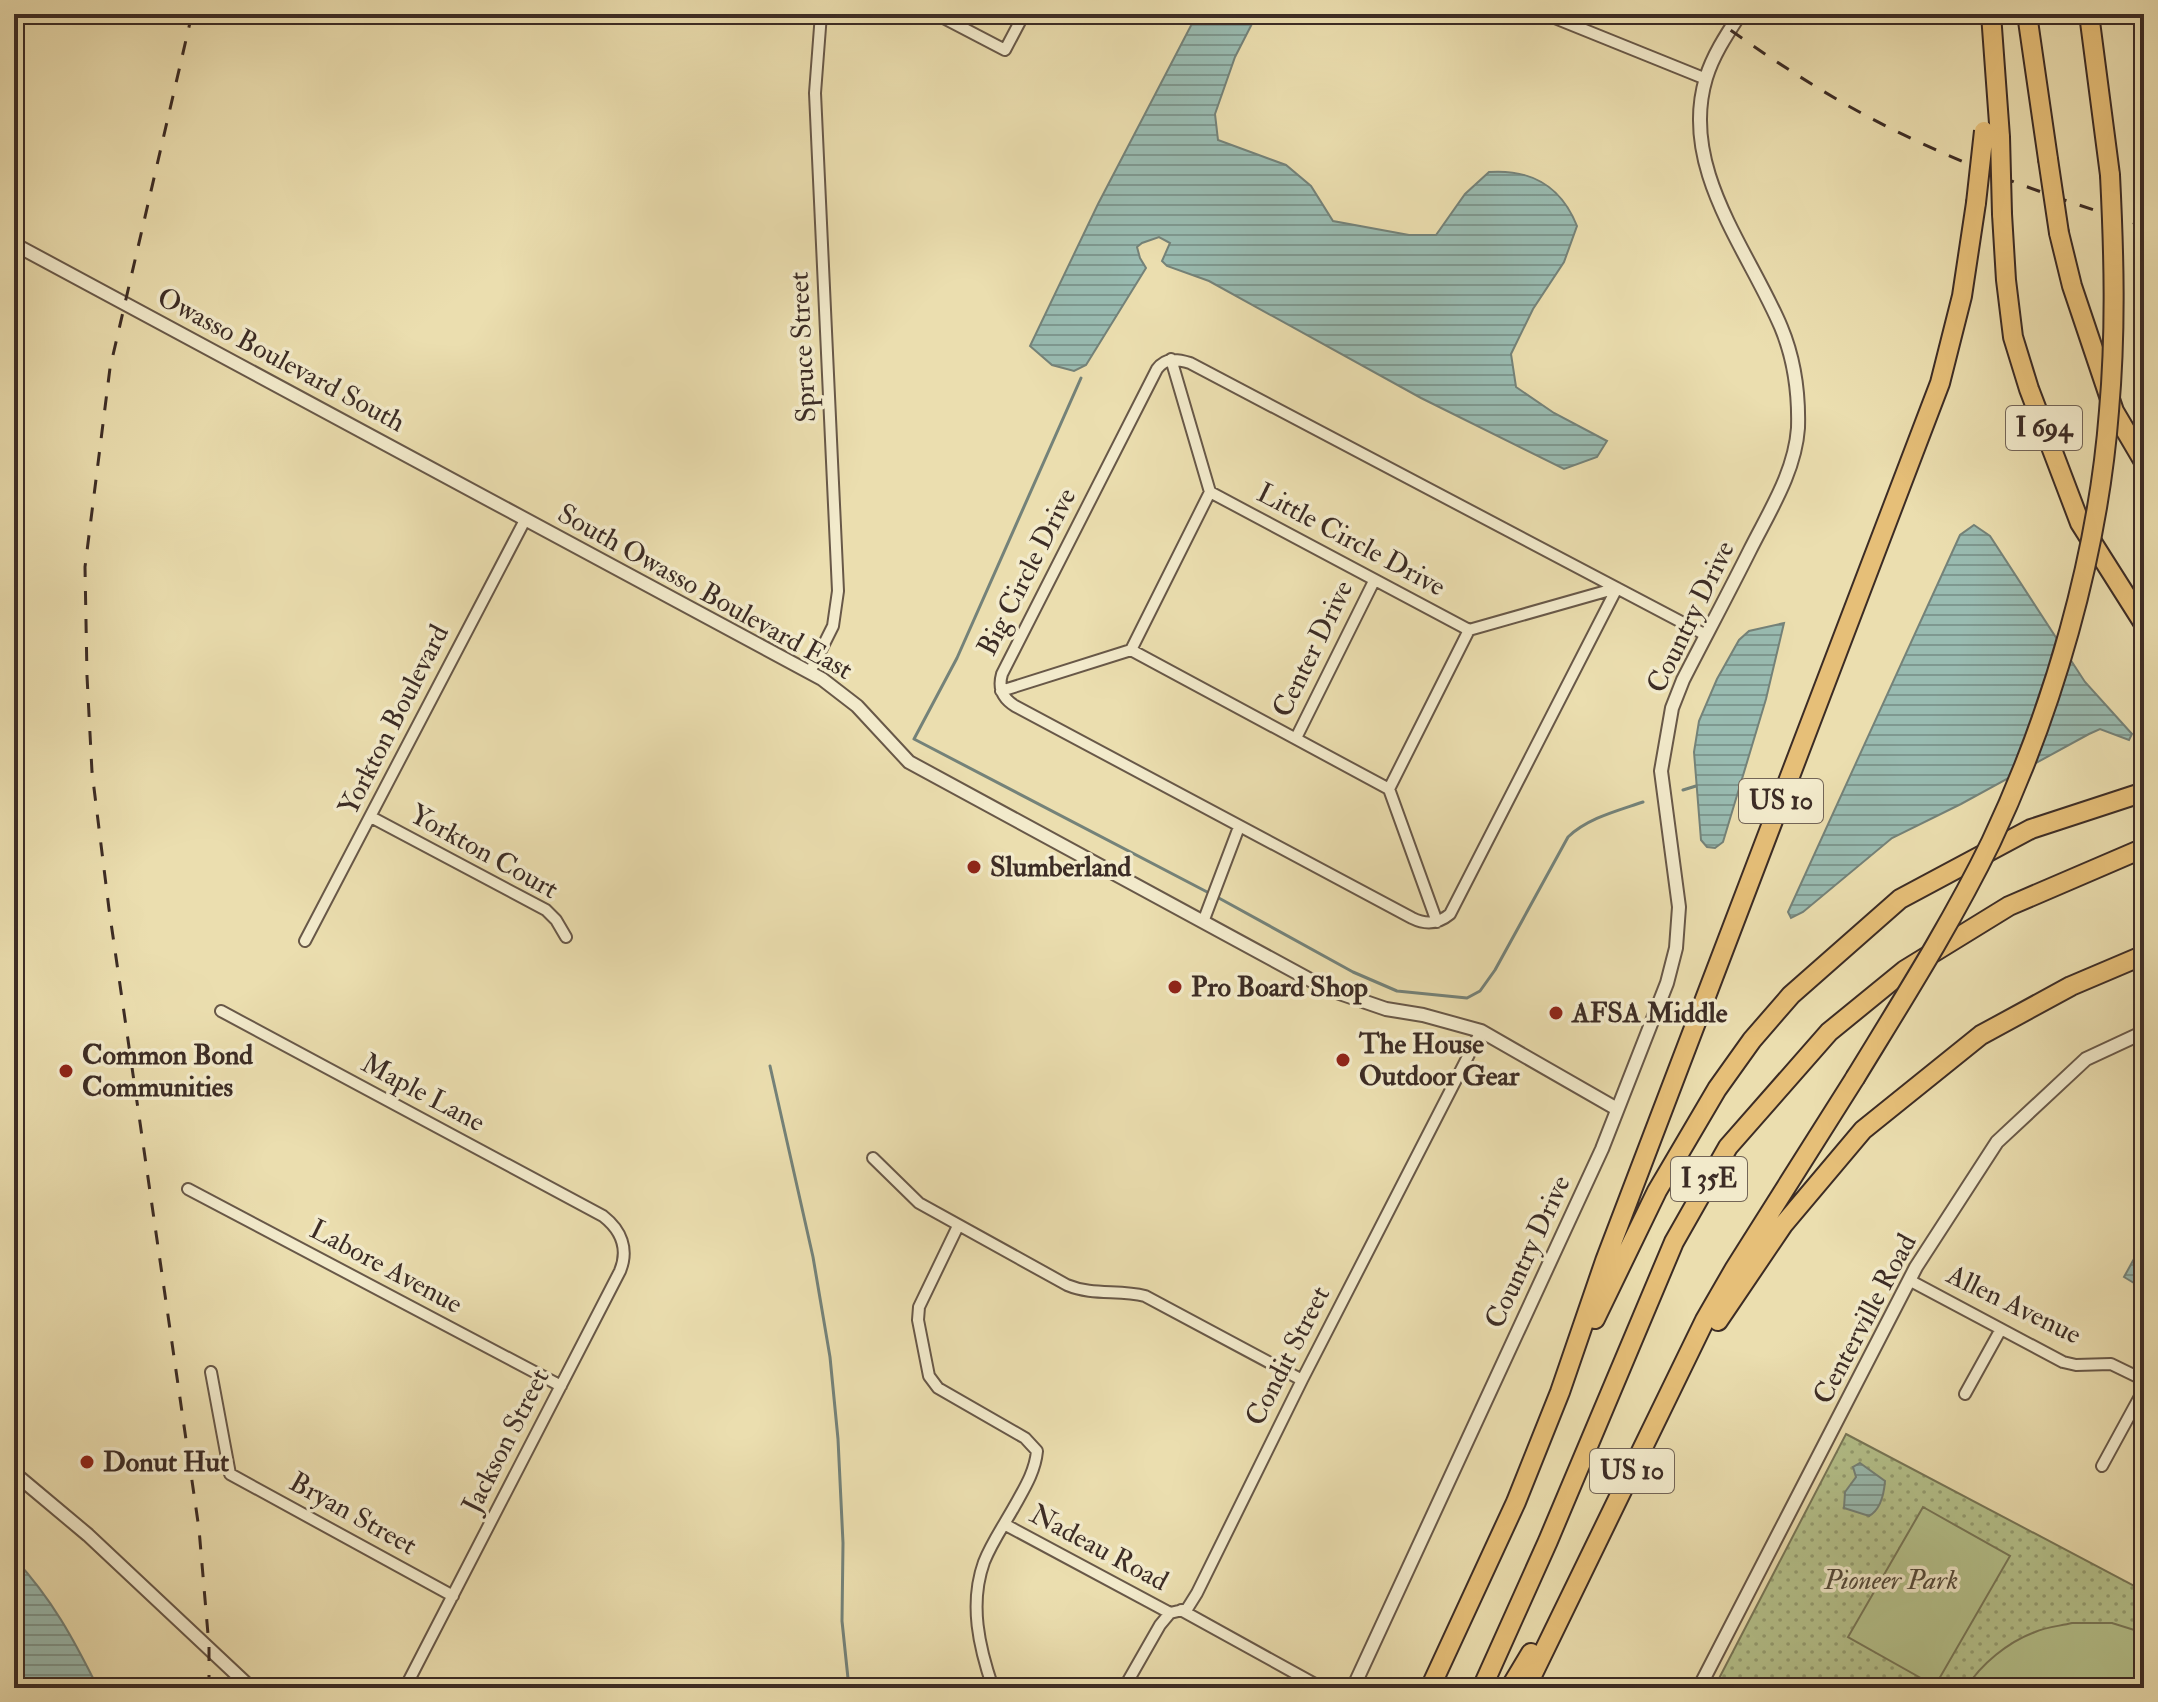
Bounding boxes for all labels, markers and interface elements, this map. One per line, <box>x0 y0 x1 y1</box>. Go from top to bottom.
street label: Spruce Street <box>782 271 824 423</box>
street label: Owasso Boulevard South <box>151 280 411 440</box>
road number: I 694 <box>2006 406 2082 450</box>
street label: Little Circle Drive <box>1251 476 1452 605</box>
street label: Big Circle Drive <box>970 482 1084 662</box>
street label: South Owasso Boulevard East <box>551 496 859 688</box>
street label: Country Drive <box>1639 535 1743 699</box>
street label: Center Drive <box>1265 575 1361 723</box>
street label: Yorkton Boulevard <box>331 619 457 821</box>
road number: US 10 <box>1739 779 1823 823</box>
street label: Yorkton Court <box>404 797 564 907</box>
place label: Slumberland <box>990 850 1132 885</box>
marker: Slumberland <box>965 858 983 876</box>
place label: Pro Board Shop <box>1191 970 1368 1005</box>
marker: Pro Board Shop <box>1166 978 1184 996</box>
place label: AFSA Middle <box>1571 996 1728 1031</box>
marker: AFSA Middle <box>1547 1004 1565 1022</box>
place label: The House Outdoor Gear <box>1358 1027 1520 1094</box>
place label: Common Bond Communities <box>82 1038 253 1105</box>
street label: Maple Lane <box>355 1046 491 1140</box>
marker: The House Outdoor Gear <box>1334 1051 1352 1069</box>
marker: Common Bond Communities <box>57 1062 75 1080</box>
road number: I 35E <box>1671 1157 1747 1201</box>
street label: Country Drive <box>1477 1170 1579 1334</box>
street label: Labore Avenue <box>304 1212 469 1322</box>
street label: Centerville Road <box>1805 1228 1925 1410</box>
street label: Allen Avenue <box>1940 1257 2087 1353</box>
street label: Condit Street <box>1238 1280 1338 1432</box>
street label: Jackson Street <box>454 1363 557 1520</box>
place label: Donut Hut <box>103 1445 229 1480</box>
road number: US 10 <box>1590 1449 1674 1493</box>
marker: Donut Hut <box>78 1453 96 1471</box>
street label: Bryan Street <box>283 1465 423 1563</box>
street label: Nadeau Road <box>1024 1497 1174 1599</box>
park label: Pioneer Park <box>1823 1563 1958 1598</box>

